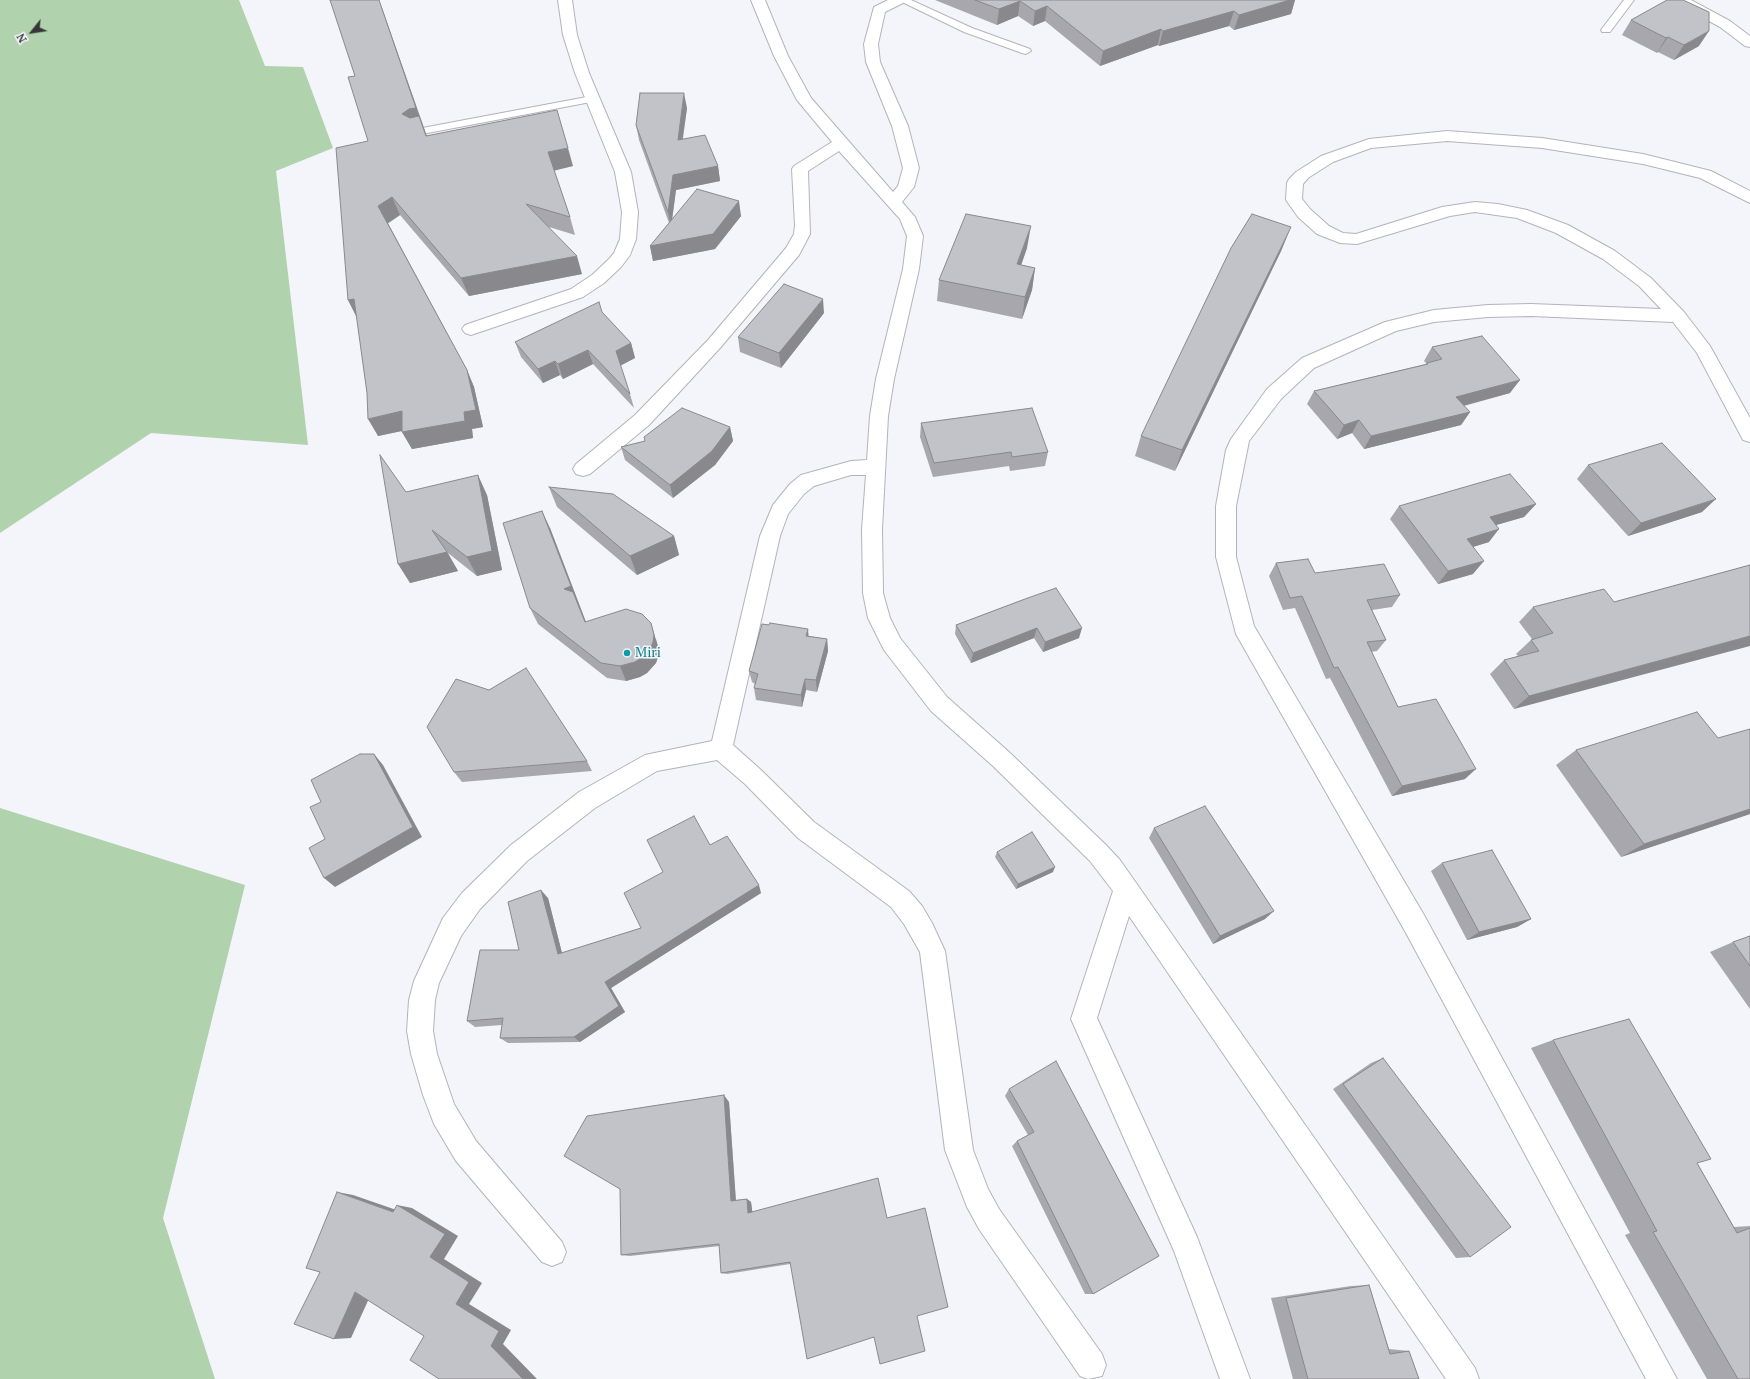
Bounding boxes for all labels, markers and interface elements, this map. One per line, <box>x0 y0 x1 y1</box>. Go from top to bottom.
north arrow <box>12 12 52 52</box>
text: N <box>13 31 30 45</box>
place label: Miri <box>635 645 661 661</box>
marker: Miri <box>622 648 632 658</box>

